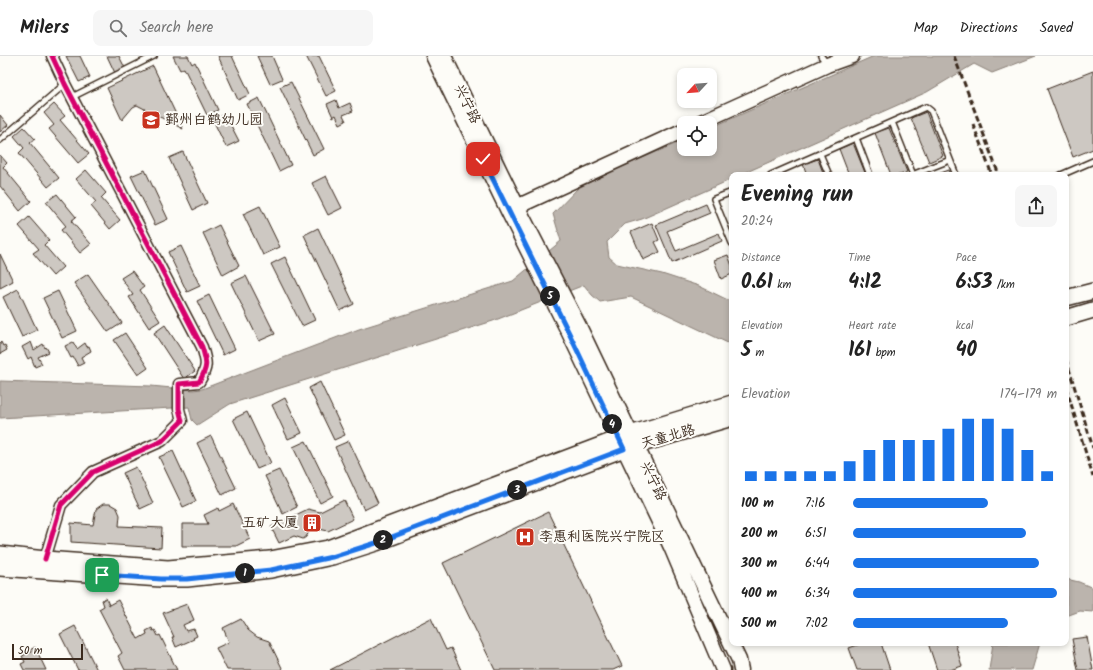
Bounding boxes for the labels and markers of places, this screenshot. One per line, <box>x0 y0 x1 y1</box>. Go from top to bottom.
school or university icon: 鄞州白鹤幼儿园 <box>140 109 162 131</box>
place label: 鄞州白鹤幼儿园 <box>165 109 263 131</box>
pin <box>466 142 500 176</box>
pin: 5 <box>540 286 560 306</box>
pin: 4 <box>602 414 622 434</box>
pin: 3 <box>507 480 527 500</box>
place label: 五矿大厦 <box>242 512 298 534</box>
building icon: 五矿大厦 <box>301 512 323 534</box>
hospital icon: 李惠利医院兴宁院区 <box>514 526 536 548</box>
place label: 李惠利医院兴宁院区 <box>539 526 665 548</box>
pin: 2 <box>373 530 393 550</box>
pin <box>85 558 119 592</box>
pin: 1 <box>235 563 255 583</box>

